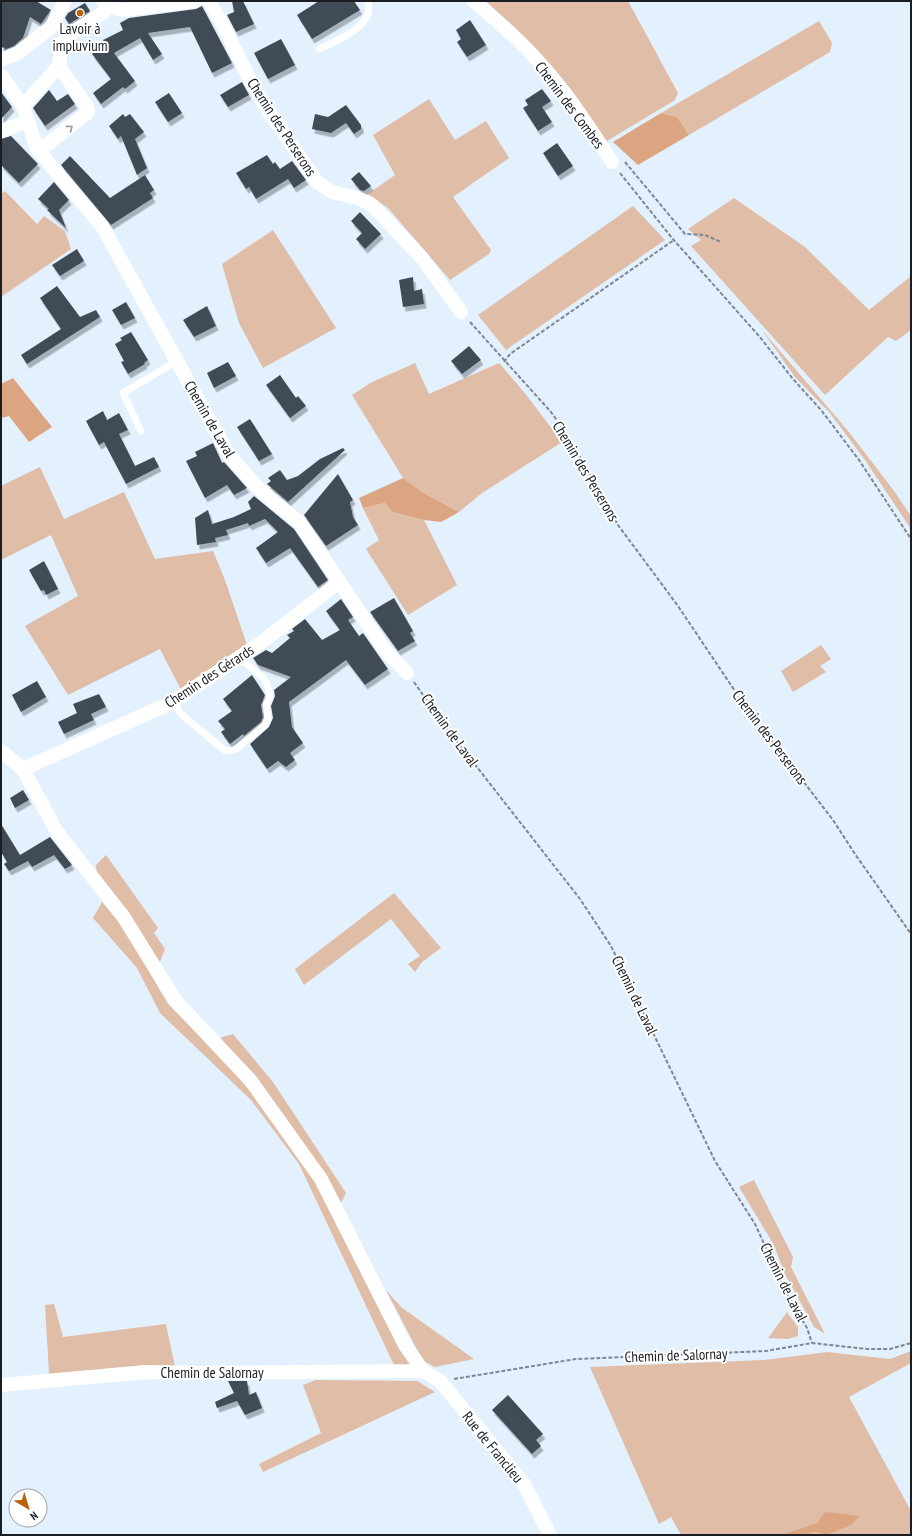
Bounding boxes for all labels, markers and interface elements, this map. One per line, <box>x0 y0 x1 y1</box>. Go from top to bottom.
marker: Lavoir à impluvium <box>75 8 85 18</box>
place label: Lavoir à impluvium <box>53 19 107 55</box>
street label: Chemin des Combes <box>531 58 609 152</box>
street label: Chemin des Perserons <box>243 74 321 180</box>
one-way arrow <box>66 125 73 132</box>
street label: Chemin de Laval <box>180 377 240 461</box>
street label: Chemin des Perserons <box>549 417 623 525</box>
street label: Chemin des Gérards <box>161 640 257 712</box>
street label: Chemin des Perserons <box>728 686 812 788</box>
street label: Chemin de Laval <box>417 690 483 771</box>
street label: Chemin de Laval <box>608 952 663 1038</box>
street label: Chemin de Laval <box>756 1240 812 1325</box>
street label: Chemin de Salornay <box>624 1344 728 1366</box>
street label: Chemin de Salornay <box>160 1363 264 1382</box>
street label: Rue de Franclieu <box>458 1407 528 1487</box>
north arrow <box>8 1488 48 1528</box>
text: N <box>27 1509 41 1523</box>

